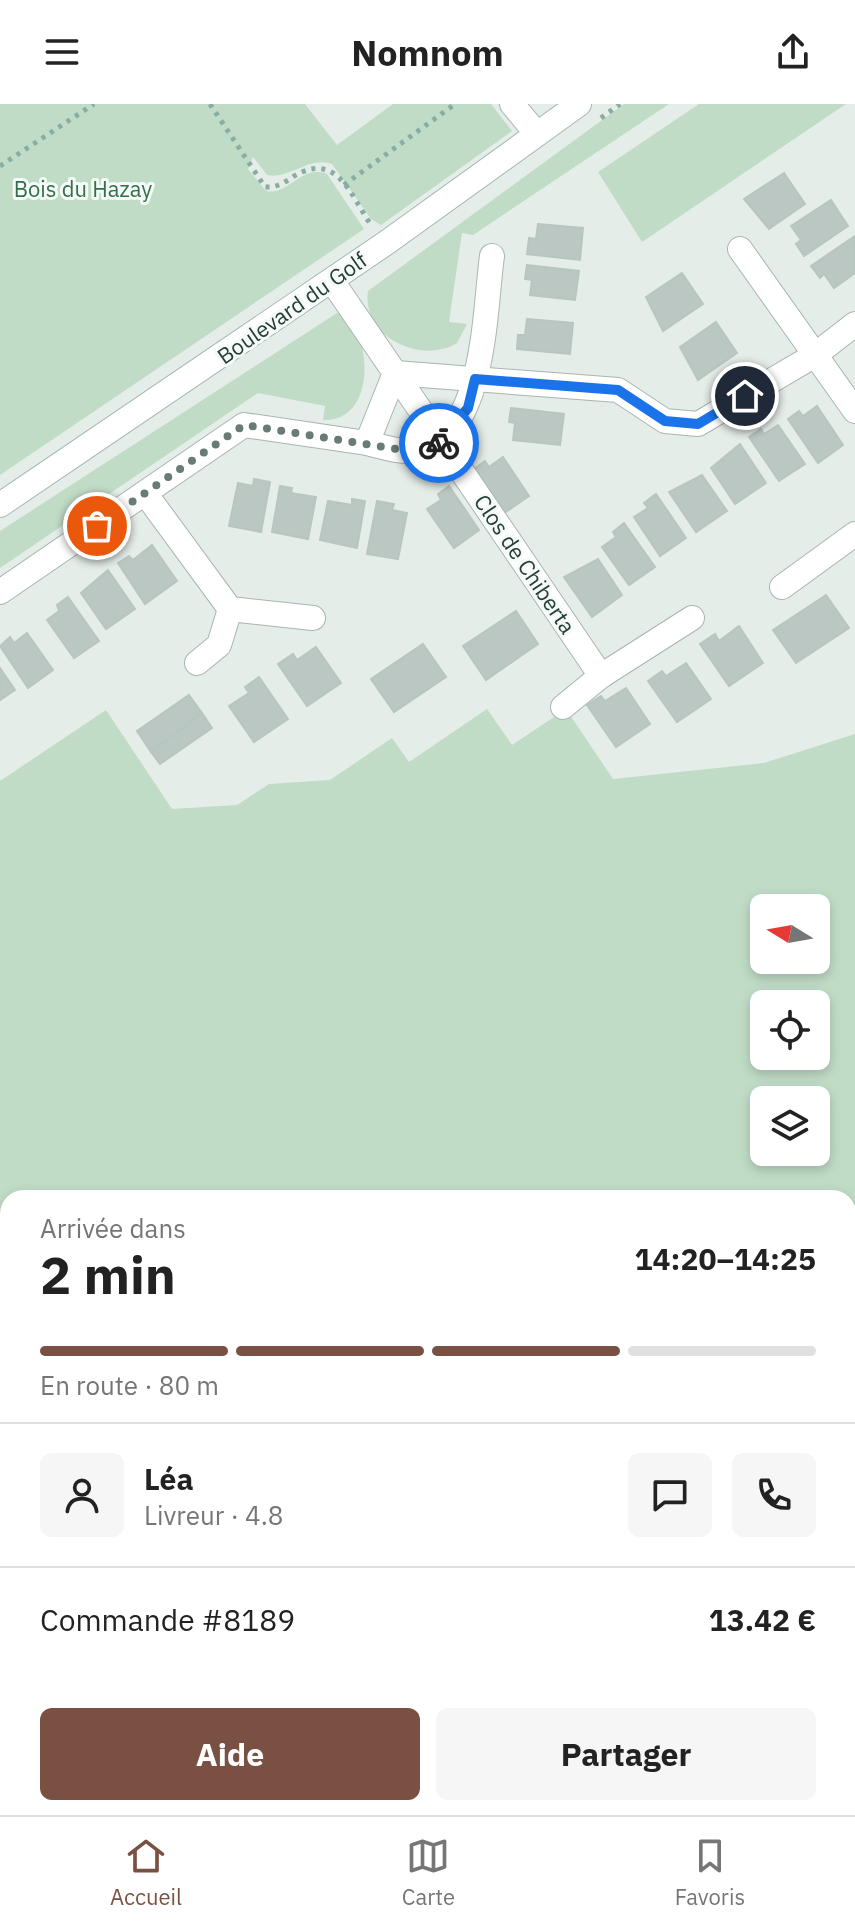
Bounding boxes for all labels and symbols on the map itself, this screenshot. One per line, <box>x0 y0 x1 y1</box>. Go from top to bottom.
park label: Bois du Hazay <box>14 174 152 203</box>
street label: Boulevard du Golf <box>211 245 372 370</box>
pin <box>711 362 779 430</box>
courier <box>399 403 479 483</box>
street label: Clos de Chiberta <box>468 488 583 639</box>
pin <box>63 492 131 560</box>
north arrow <box>750 894 830 974</box>

